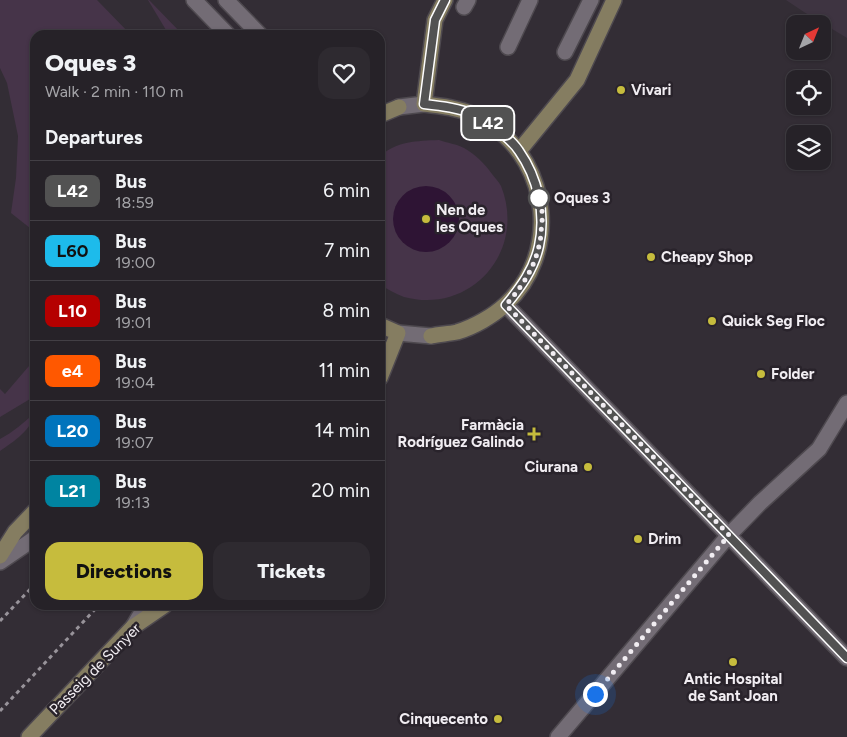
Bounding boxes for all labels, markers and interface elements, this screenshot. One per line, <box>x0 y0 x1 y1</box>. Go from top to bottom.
north arrow <box>786 15 831 60</box>
map controls <box>786 15 831 170</box>
button: heart <box>318 47 370 99</box>
text: Oques 3 <box>45 48 136 77</box>
button: locate <box>786 70 831 115</box>
place label: Vivari <box>631 81 672 99</box>
text: Walk · 2 min · 110 m <box>45 82 183 101</box>
marker: Vivari <box>615 84 627 96</box>
line badge: L42 <box>459 107 517 139</box>
text: L42 <box>472 112 504 134</box>
button: layers <box>786 125 831 170</box>
text: Departures <box>45 126 143 149</box>
text: Bus <box>115 170 146 193</box>
text: 6 min <box>323 179 370 202</box>
text: L42 <box>57 180 88 202</box>
marker: Oques 3 <box>528 187 550 209</box>
place label: Oques 3 <box>554 189 610 207</box>
text: 18:59 <box>115 193 154 212</box>
place label: Nen de les Oques <box>436 201 503 236</box>
marker: Nen de les Oques <box>420 213 432 225</box>
text: Bus <box>115 230 146 253</box>
text: 7 min <box>324 239 370 262</box>
text: L60 <box>57 240 88 262</box>
place label: Cheapy Shop <box>661 248 753 266</box>
marker: Cheapy Shop <box>645 251 657 263</box>
text: 19:00 <box>115 253 155 272</box>
text: Bus <box>115 290 146 313</box>
text: 8 min <box>322 299 370 322</box>
text: L10 <box>58 300 87 322</box>
place label: Quick Seg Floc <box>722 312 825 330</box>
text: 19:01 <box>115 313 152 332</box>
marker: Quick Seg Floc <box>706 315 718 327</box>
text: Bus <box>115 350 146 373</box>
text: 11 min <box>318 359 370 382</box>
text: e4 <box>62 360 83 382</box>
place label: Folder <box>771 365 815 383</box>
marker: Folder <box>755 368 767 380</box>
text: 19:04 <box>115 373 155 392</box>
text: Bus <box>115 410 146 433</box>
place label: Farmàcia Rodríguez Galindo <box>398 416 524 451</box>
text: 14 min <box>314 419 370 442</box>
text: L20 <box>57 420 88 442</box>
marker: Farmàcia Rodríguez Galindo <box>528 428 540 440</box>
text: 19:07 <box>115 433 154 452</box>
place label: Ciurana <box>524 458 578 476</box>
marker: Ciurana <box>582 461 594 473</box>
text: Bus <box>115 470 146 493</box>
text: 20 min <box>311 479 370 502</box>
text: L21 <box>59 480 86 502</box>
text: 19:13 <box>115 493 150 512</box>
place label: Drim <box>648 530 681 548</box>
marker: Drim <box>632 533 644 545</box>
button: Directions <box>45 542 203 600</box>
button: Tickets <box>213 542 370 600</box>
street label: Passeig de Sunyer <box>46 620 144 718</box>
marker: Antic Hospital de Sant Joan <box>727 656 739 668</box>
place label: Antic Hospital de Sant Joan <box>684 670 782 705</box>
your location <box>583 682 608 707</box>
place label: Cinquecento <box>399 710 488 728</box>
marker: Cinquecento <box>492 713 504 725</box>

